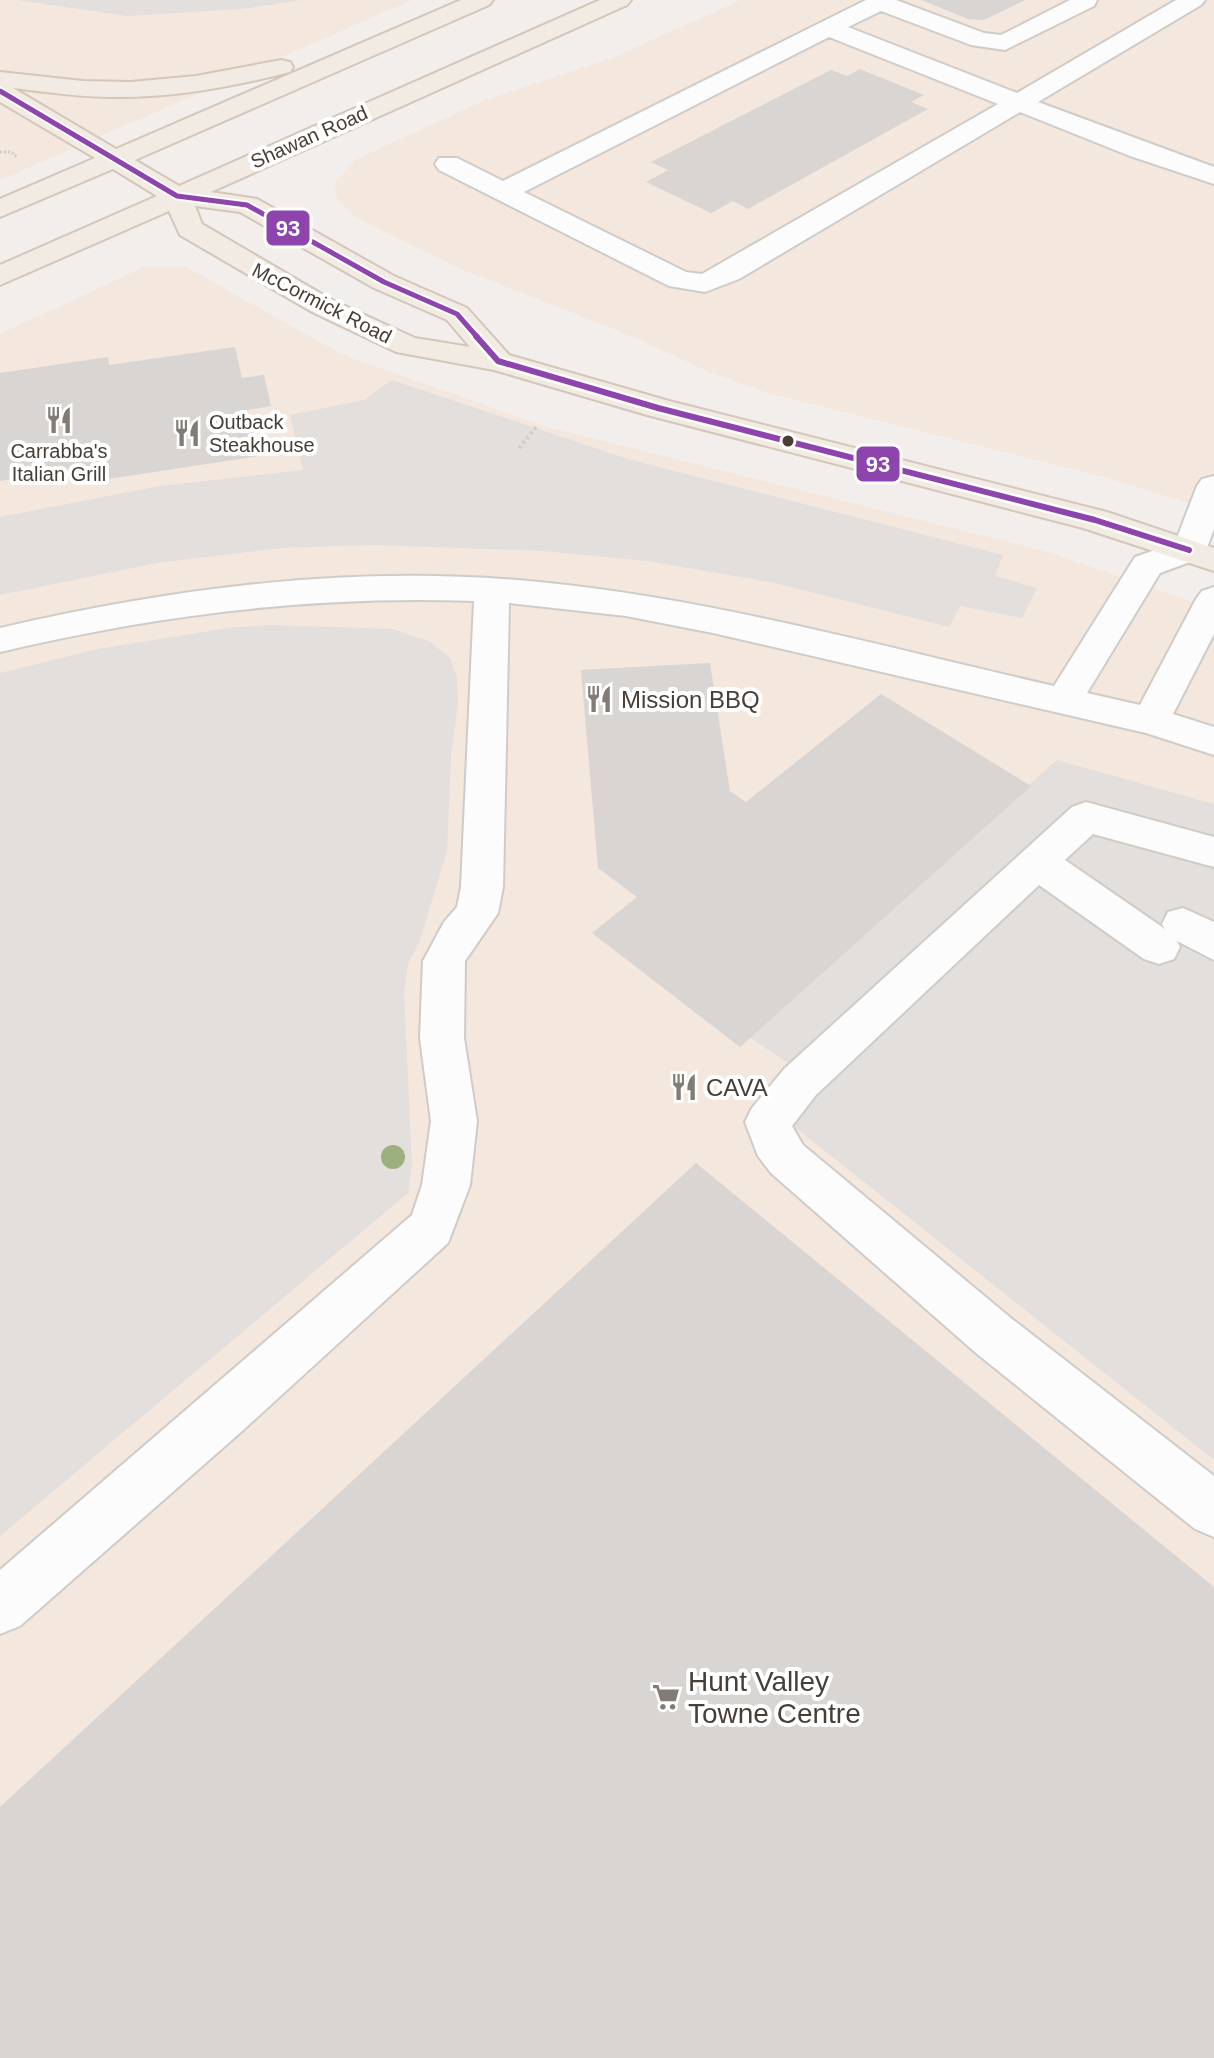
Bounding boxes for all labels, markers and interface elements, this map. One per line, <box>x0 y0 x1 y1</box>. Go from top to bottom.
street label: Shawan Road <box>247 101 371 173</box>
line badge: 93 <box>265 209 311 247</box>
text: 93 <box>276 216 300 241</box>
street label: McCormick Road <box>249 258 395 348</box>
restaurant icon: Carrabba's Italian Grill <box>44 405 74 435</box>
place label: Outback Steakhouse <box>209 411 315 456</box>
restaurant icon: Outback Steakhouse <box>172 418 202 448</box>
unlabelled marker <box>780 433 796 449</box>
place label: Carrabba's Italian Grill <box>10 440 108 485</box>
line badge: 93 <box>855 445 901 483</box>
text: 93 <box>866 452 890 477</box>
restaurant icon: Mission BBQ <box>584 684 614 714</box>
place label: Mission BBQ <box>621 686 760 713</box>
restaurant icon: CAVA <box>669 1072 699 1102</box>
place label: CAVA <box>706 1074 768 1101</box>
place label: Hunt Valley Towne Centre <box>688 1666 861 1729</box>
supermarket icon: Hunt Valley Towne Centre <box>651 1682 681 1712</box>

